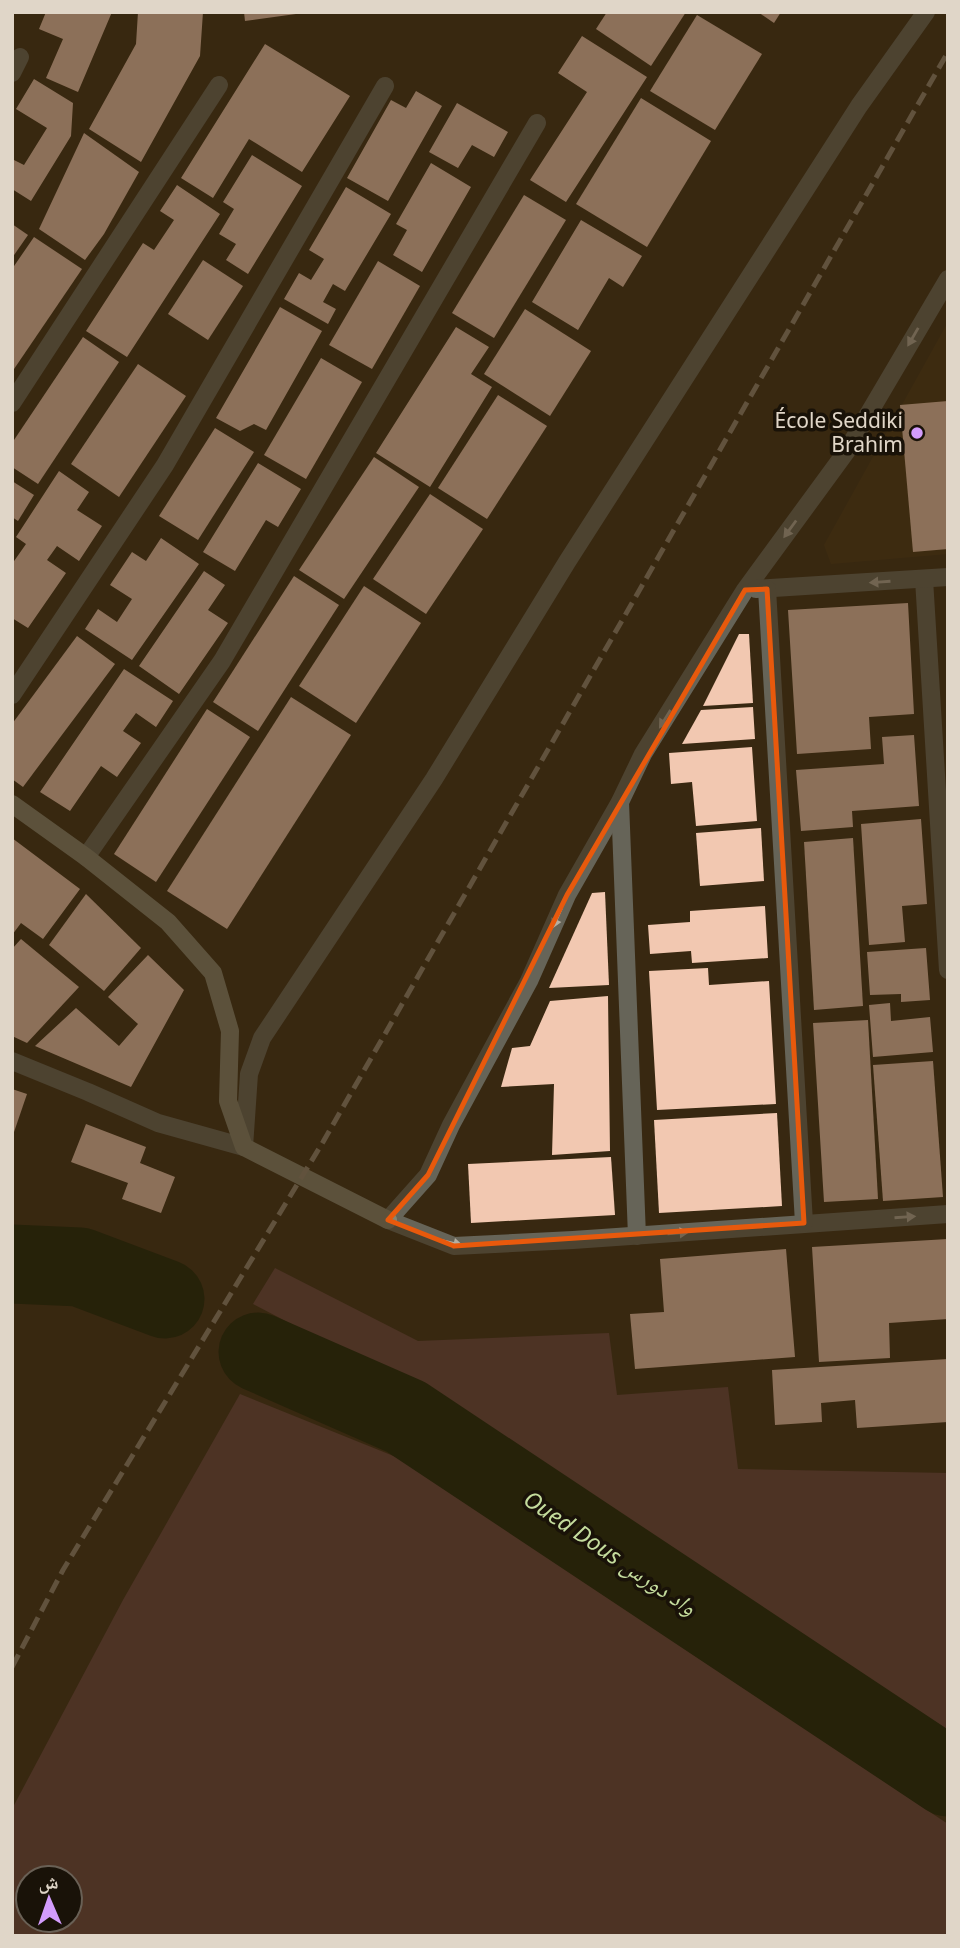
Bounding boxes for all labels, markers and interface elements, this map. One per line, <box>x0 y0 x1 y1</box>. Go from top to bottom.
one-way arrow <box>907 328 919 347</box>
place label: École Seddiki Brahim <box>775 406 903 458</box>
marker: École Seddiki Brahim <box>909 425 925 441</box>
one-way arrow <box>783 519 797 538</box>
one-way arrow <box>868 576 890 587</box>
one-way arrow <box>659 709 672 728</box>
one-way arrow <box>551 908 563 928</box>
one-way arrow <box>894 1211 916 1222</box>
one-way arrow <box>667 1227 689 1238</box>
one-way arrow <box>441 1237 463 1248</box>
water label: Oued Dous واد دورس <box>518 1482 704 1622</box>
north arrow <box>14 1864 84 1934</box>
text: ش <box>38 1869 59 1895</box>

